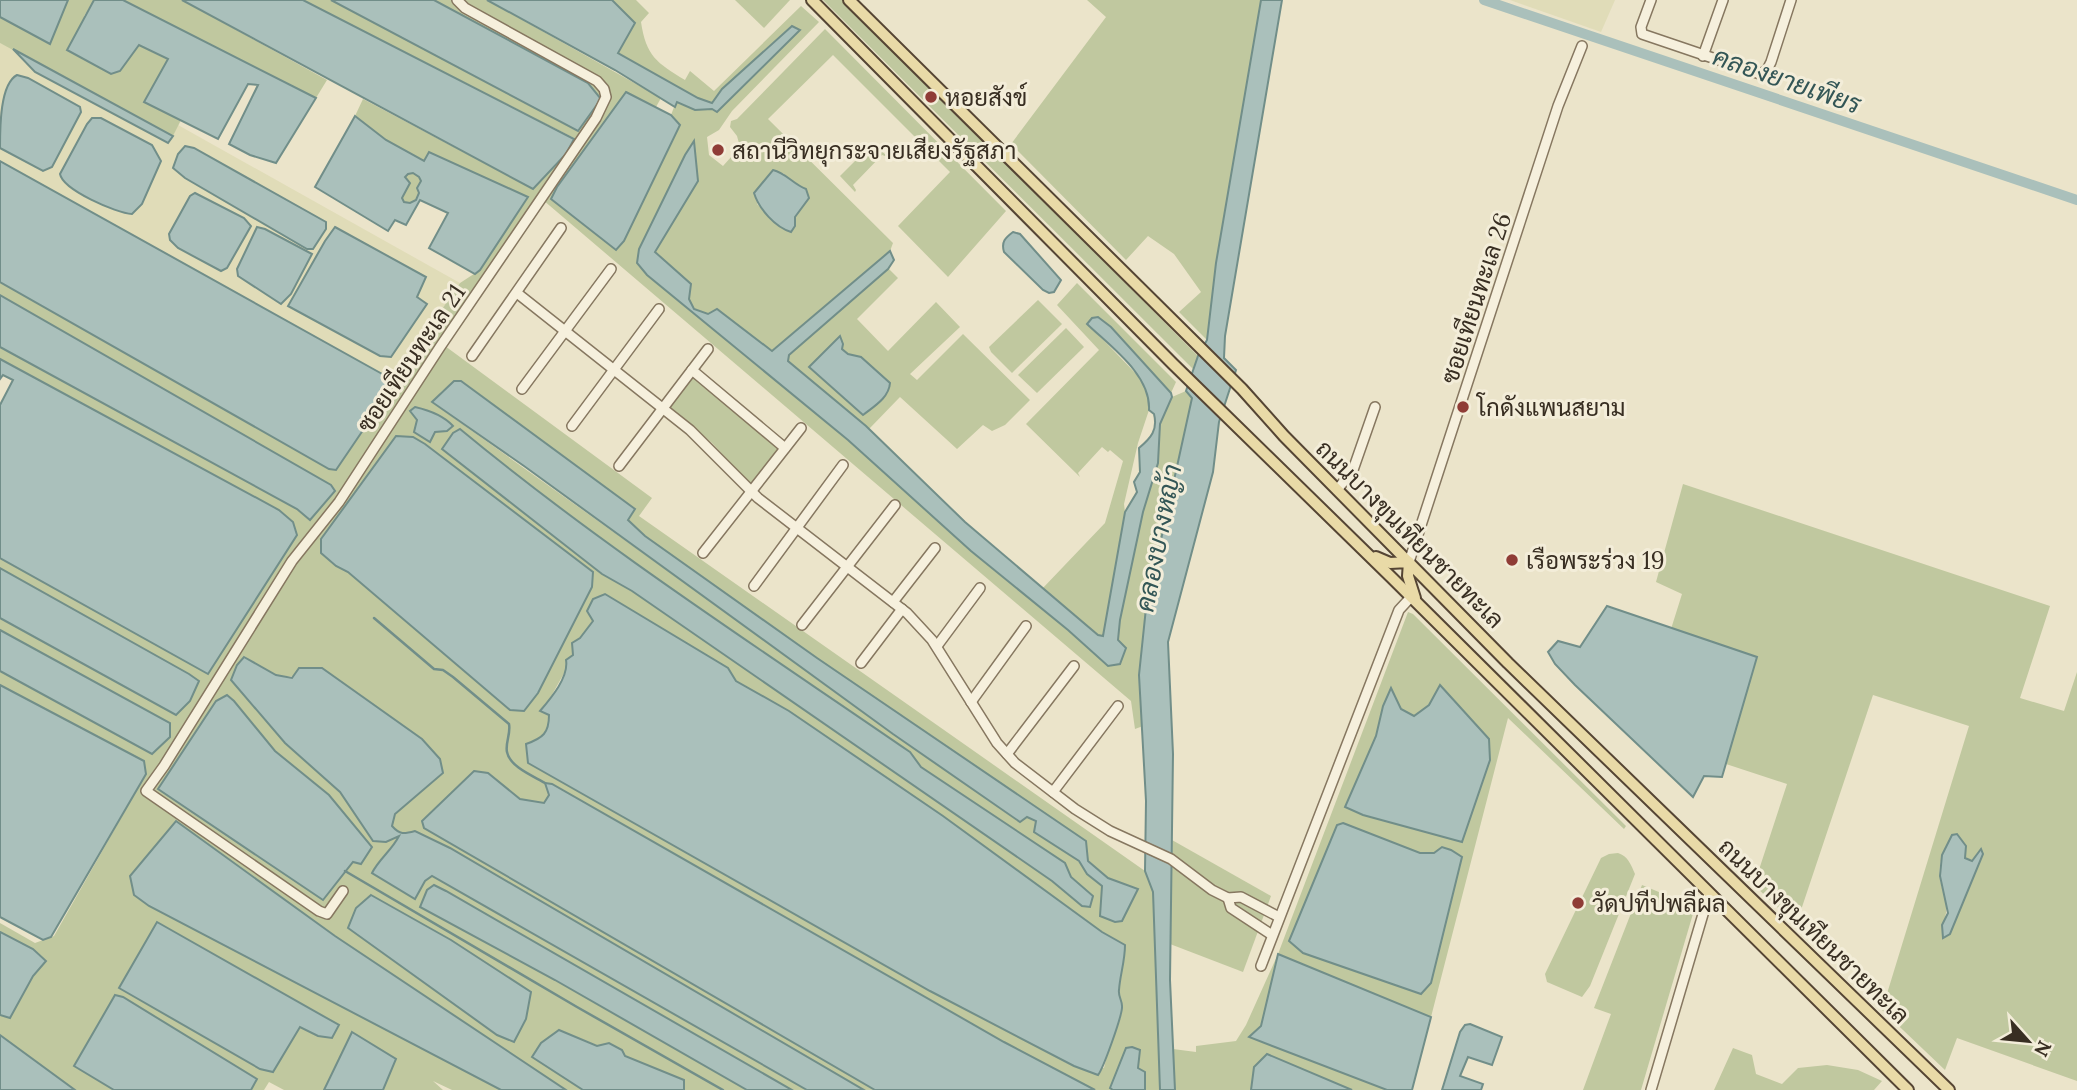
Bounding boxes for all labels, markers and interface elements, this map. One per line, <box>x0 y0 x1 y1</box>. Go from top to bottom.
water label: คลองยายเพียร <box>1709 39 1867 121</box>
place label: หอยสังข์ <box>945 82 1027 113</box>
marker: หอยสังข์ <box>923 89 939 105</box>
place label: สถานีวิทยุกระจายเสียงรัฐสภา <box>732 135 1016 167</box>
marker: สถานีวิทยุกระจายเสียงรัฐสภา <box>710 142 726 158</box>
street label: ซอยเทียนทะเล 26 <box>1434 209 1518 387</box>
street label: ซอยเทียนทะเล 21 <box>350 278 472 438</box>
place label: โกดังแพนสยาม <box>1475 392 1626 423</box>
marker: โกดังแพนสยาม <box>1455 399 1471 415</box>
street label: ถนนบางขุนเทียนชายทะเล <box>1308 433 1511 636</box>
water label: คลองบางหญ้า <box>1128 461 1188 615</box>
place label: เรือพระร่วง 19 <box>1526 545 1665 576</box>
marker: เรือพระร่วง 19 <box>1504 552 1520 568</box>
street label: ถนนบางขุนเทียนชายทะเล <box>1711 832 1916 1031</box>
place label: วัดปทีปพลีผล <box>1592 888 1726 919</box>
marker: วัดปทีปพลีผล <box>1570 895 1586 911</box>
north arrow <box>1993 1006 2063 1076</box>
text: N <box>2029 1037 2057 1061</box>

